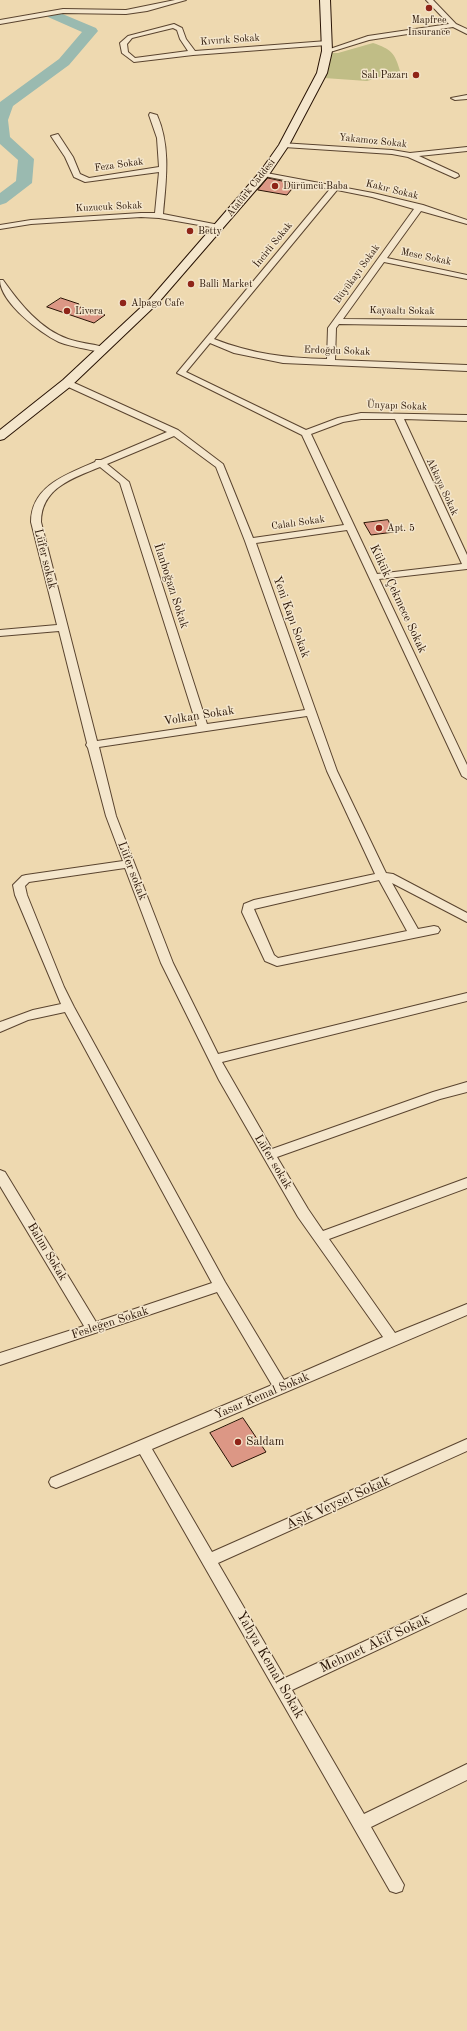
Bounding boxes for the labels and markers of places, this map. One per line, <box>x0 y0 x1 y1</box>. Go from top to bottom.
marker: Mapfree Insurance <box>424 3 434 13</box>
place label: Mapfree Insurance <box>408 14 450 38</box>
place label: Salı Pazarı <box>361 69 408 81</box>
marker: Salı Pazarı <box>411 70 421 80</box>
place label: Dürümcü Baba <box>283 180 348 192</box>
marker: Dürümcü Baba <box>270 181 280 191</box>
place label: Betty <box>198 225 222 237</box>
marker: Betty <box>185 226 195 236</box>
place label: Balli Market <box>199 278 252 290</box>
marker: Balli Market <box>186 279 196 289</box>
place label: Alpago Cafe <box>131 297 184 309</box>
marker: Alpago Cafe <box>118 298 128 308</box>
place label: Livera <box>75 305 103 317</box>
marker: Livera <box>62 306 72 316</box>
place label: Apt. 5 <box>387 522 415 534</box>
marker: Apt. 5 <box>374 523 384 533</box>
place label: Saldam <box>246 1435 284 1449</box>
marker: Saldam <box>233 1437 243 1447</box>

